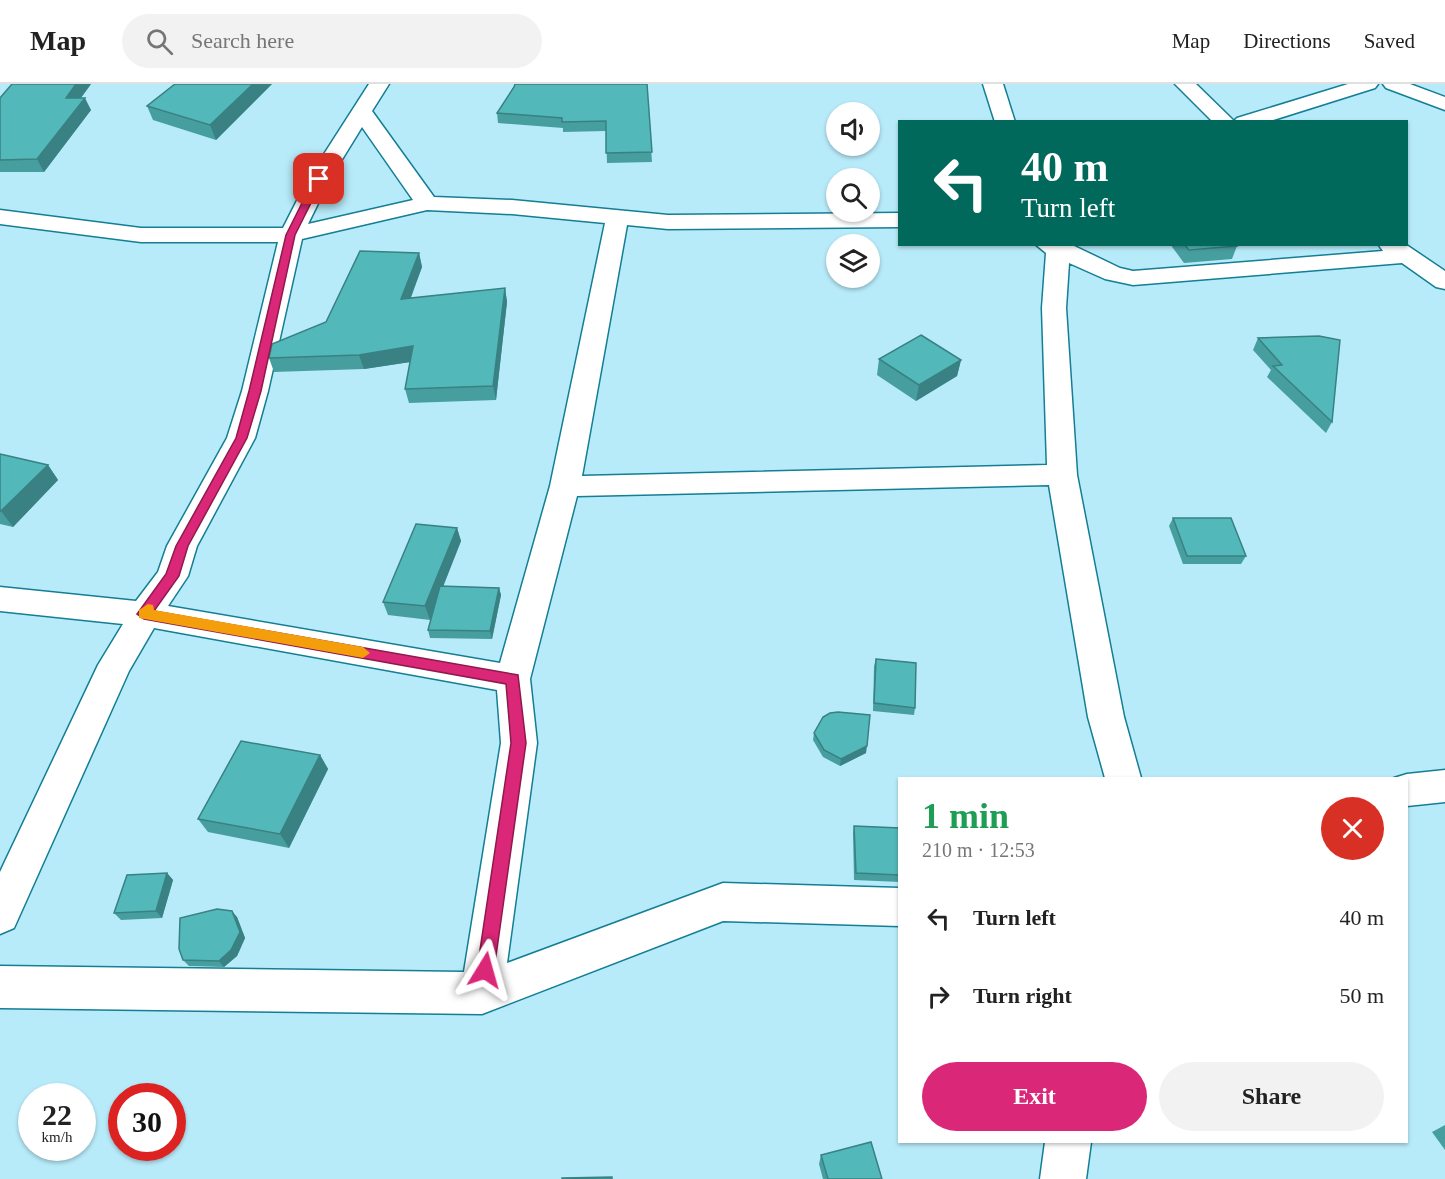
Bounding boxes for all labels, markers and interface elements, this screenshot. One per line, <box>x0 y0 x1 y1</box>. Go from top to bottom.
search box <box>122 14 542 68</box>
text: Map <box>30 25 86 56</box>
icon: search <box>143 25 176 58</box>
text: Search here <box>191 28 294 53</box>
text: Map <box>1172 29 1210 53</box>
text: Directions <box>1243 29 1331 53</box>
text: Saved <box>1364 29 1415 53</box>
map controls <box>826 102 880 288</box>
button: sound <box>826 102 880 156</box>
icon: left <box>922 144 1000 222</box>
text: 40 m <box>1021 144 1109 190</box>
pin <box>293 153 344 204</box>
icon: arrive <box>302 162 335 195</box>
button: search <box>826 168 880 222</box>
text: Turn left <box>1021 193 1115 223</box>
button: layers <box>826 234 880 288</box>
text: 1 min <box>922 796 1009 836</box>
button: close <box>1321 797 1384 860</box>
text: 210 m · 12:53 <box>922 839 1035 861</box>
icon: left <box>922 902 955 935</box>
text: Turn left <box>973 905 1056 930</box>
text: 40 m <box>1339 905 1384 930</box>
position arrow <box>453 938 517 1002</box>
icon: right <box>922 980 955 1013</box>
text: Turn right <box>973 983 1072 1008</box>
text: 50 m <box>1339 983 1384 1008</box>
button: Exit <box>922 1062 1147 1131</box>
button: Share <box>1159 1062 1384 1131</box>
speed limit sign: 30 <box>108 1083 186 1161</box>
text: 22 <box>42 1098 72 1131</box>
text: km/h <box>42 1129 72 1145</box>

